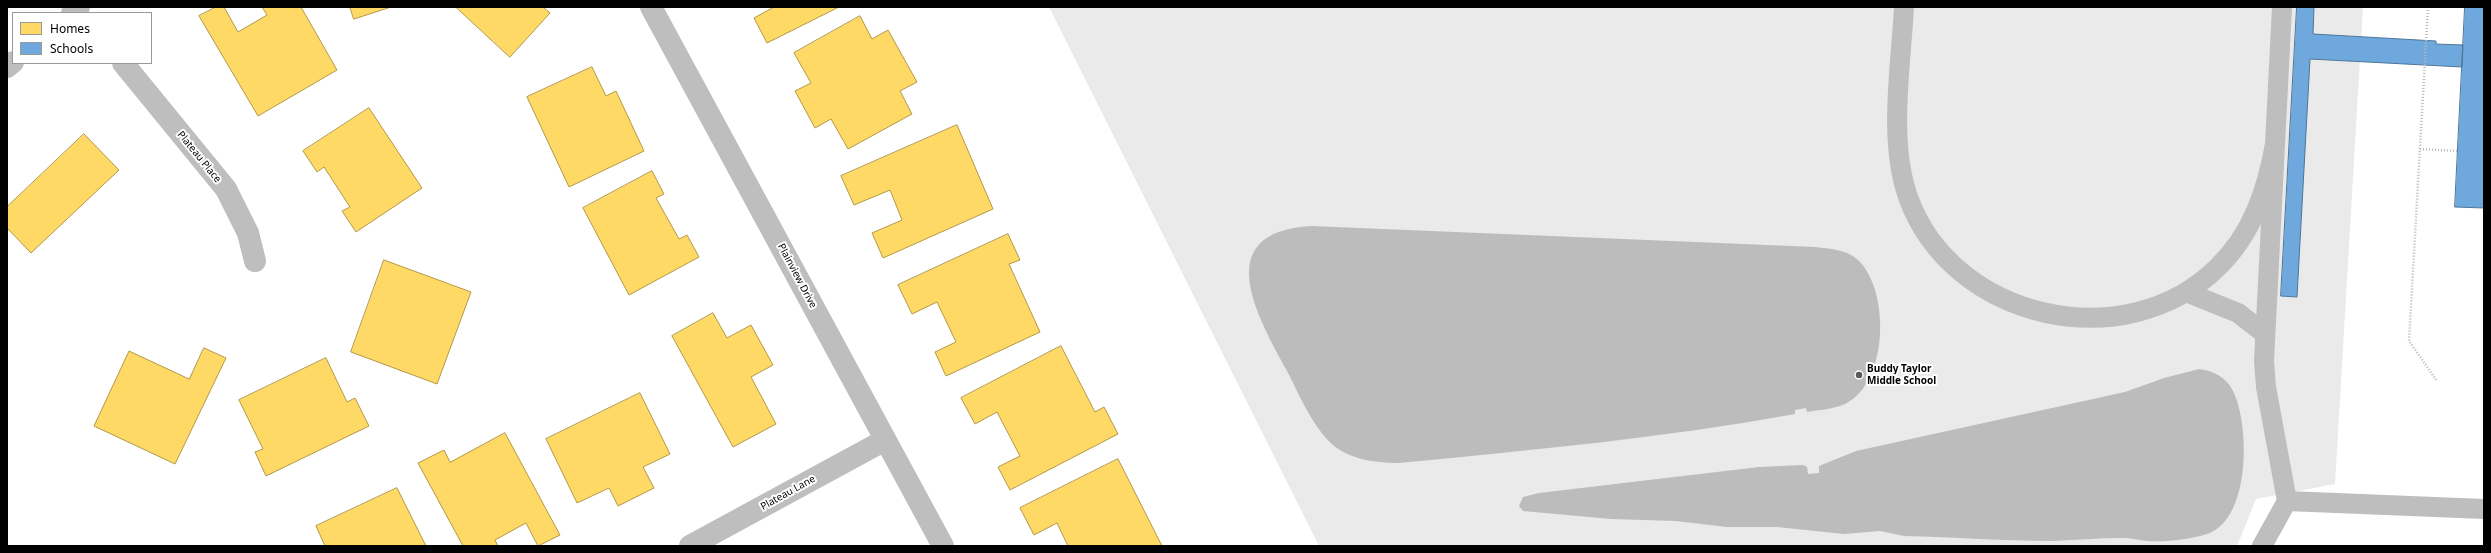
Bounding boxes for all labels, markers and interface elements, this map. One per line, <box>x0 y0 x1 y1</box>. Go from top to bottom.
legend <box>12 12 152 64</box>
text: Homes <box>50 20 90 37</box>
text: Schools <box>50 40 93 57</box>
street label: Plateau Place <box>175 129 223 185</box>
street label: Plainview Drive <box>775 242 819 310</box>
place label: Buddy Taylor Middle School <box>1867 363 1936 386</box>
marker: Buddy Taylor Middle School <box>1854 370 1864 380</box>
street label: Plateau Lane <box>759 473 817 513</box>

